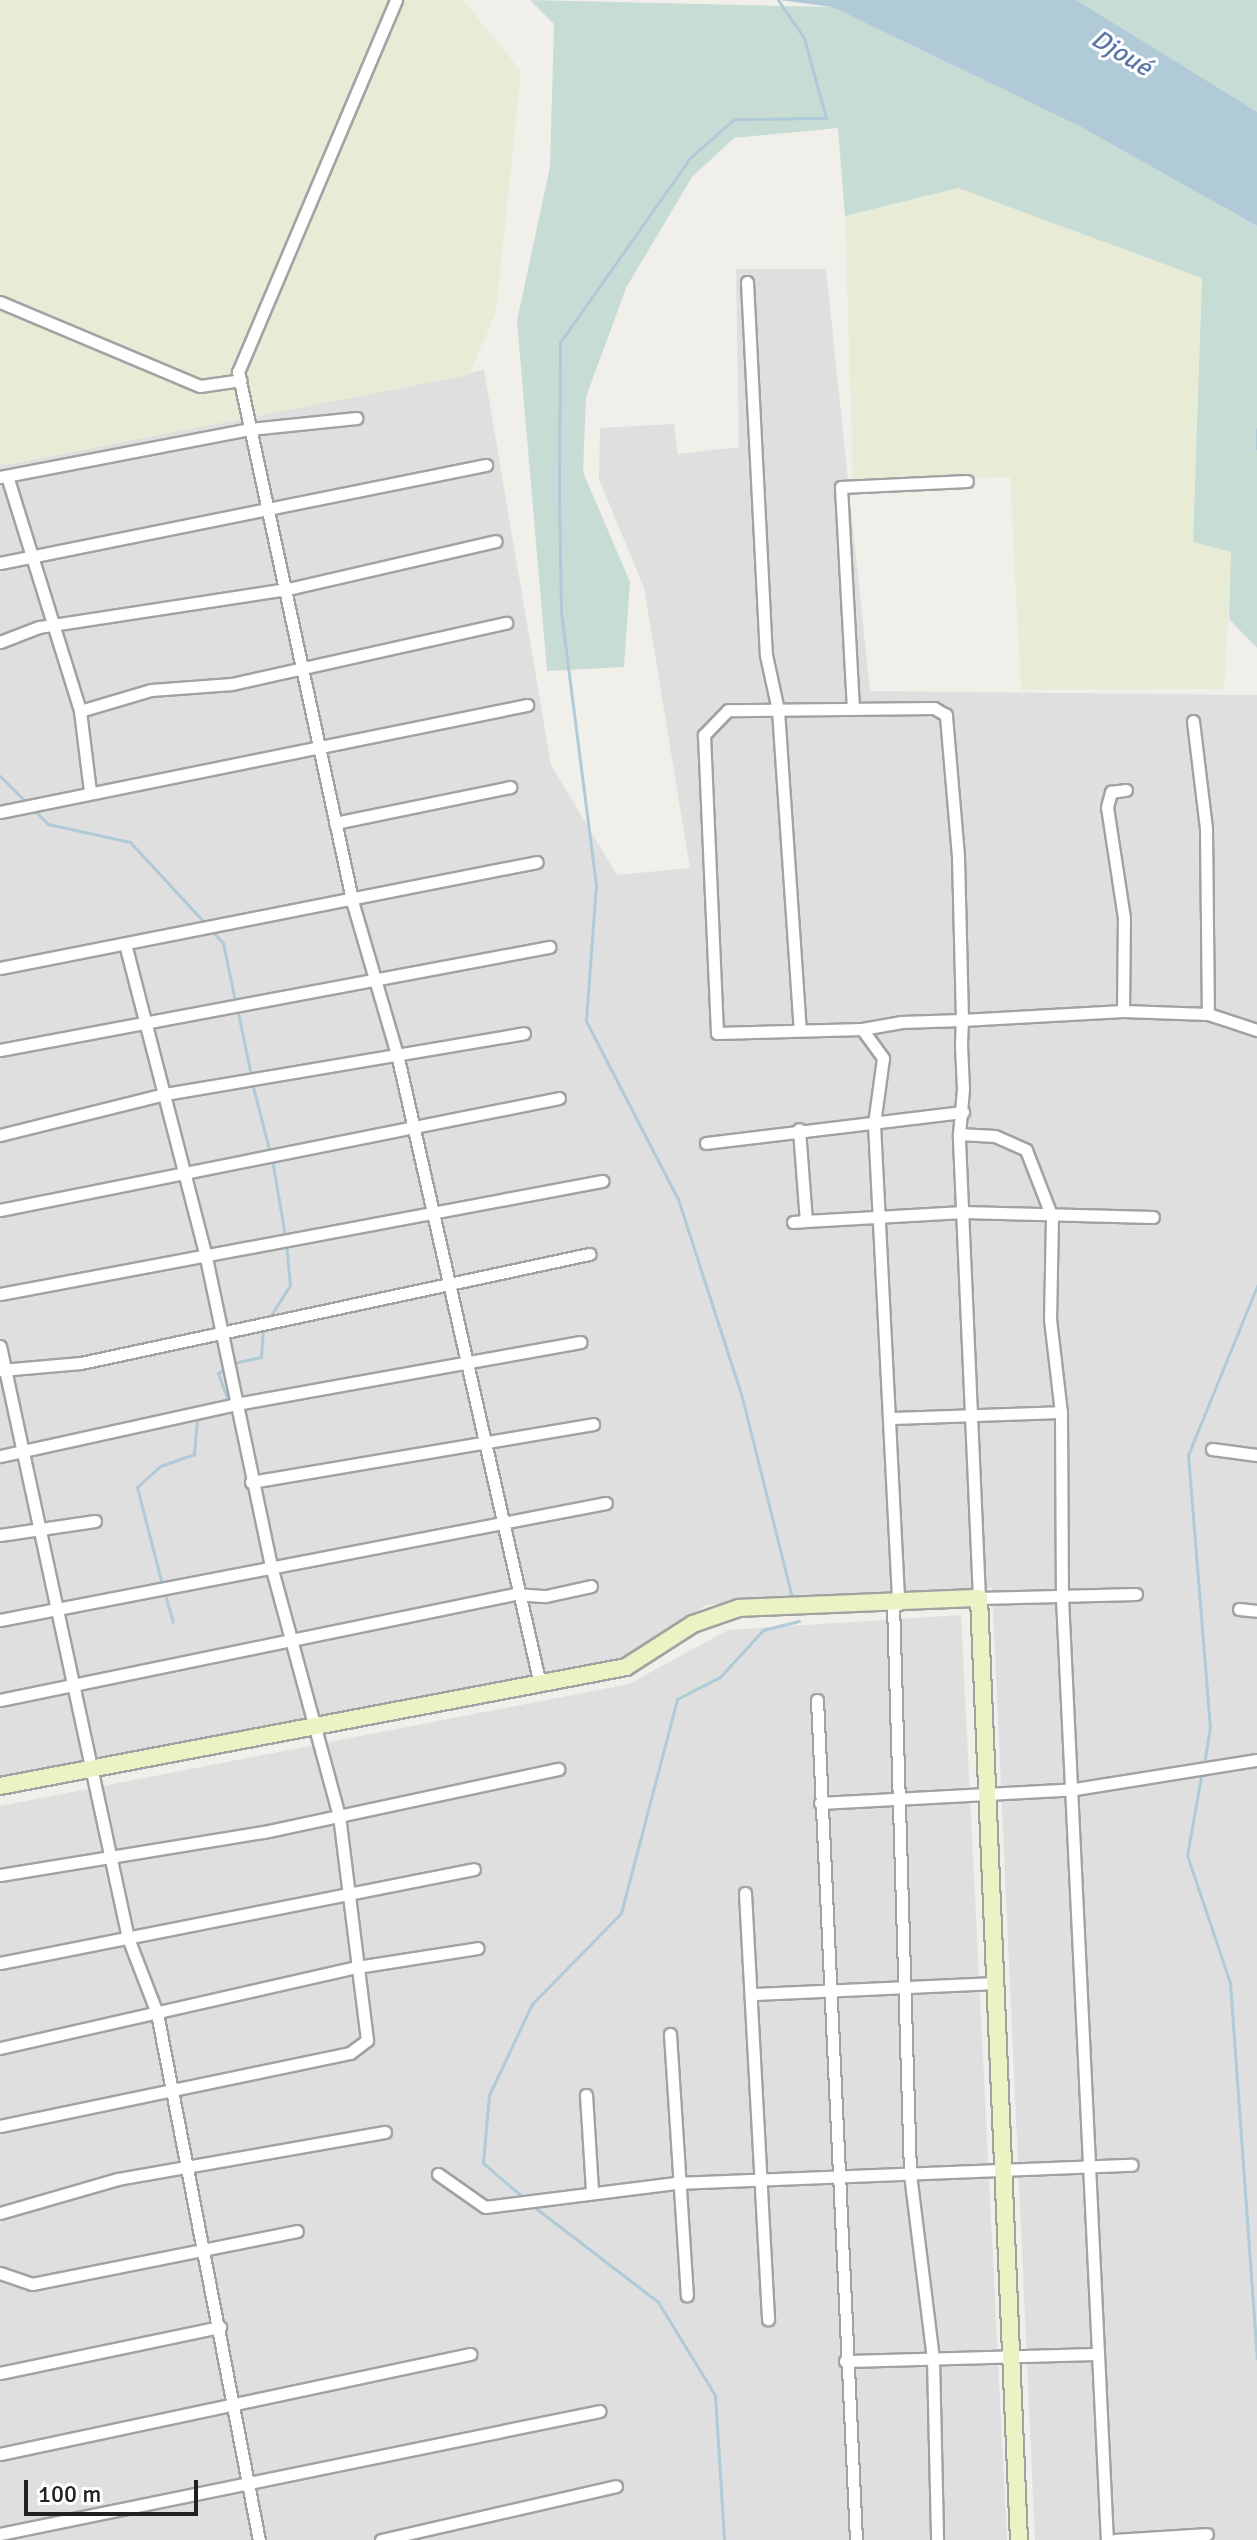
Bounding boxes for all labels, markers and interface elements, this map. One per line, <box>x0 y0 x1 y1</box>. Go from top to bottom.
water label: Djoué <box>1085 24 1157 84</box>
scale bar <box>28 2464 202 2514</box>
text: 100 m <box>38 2479 101 2509</box>

